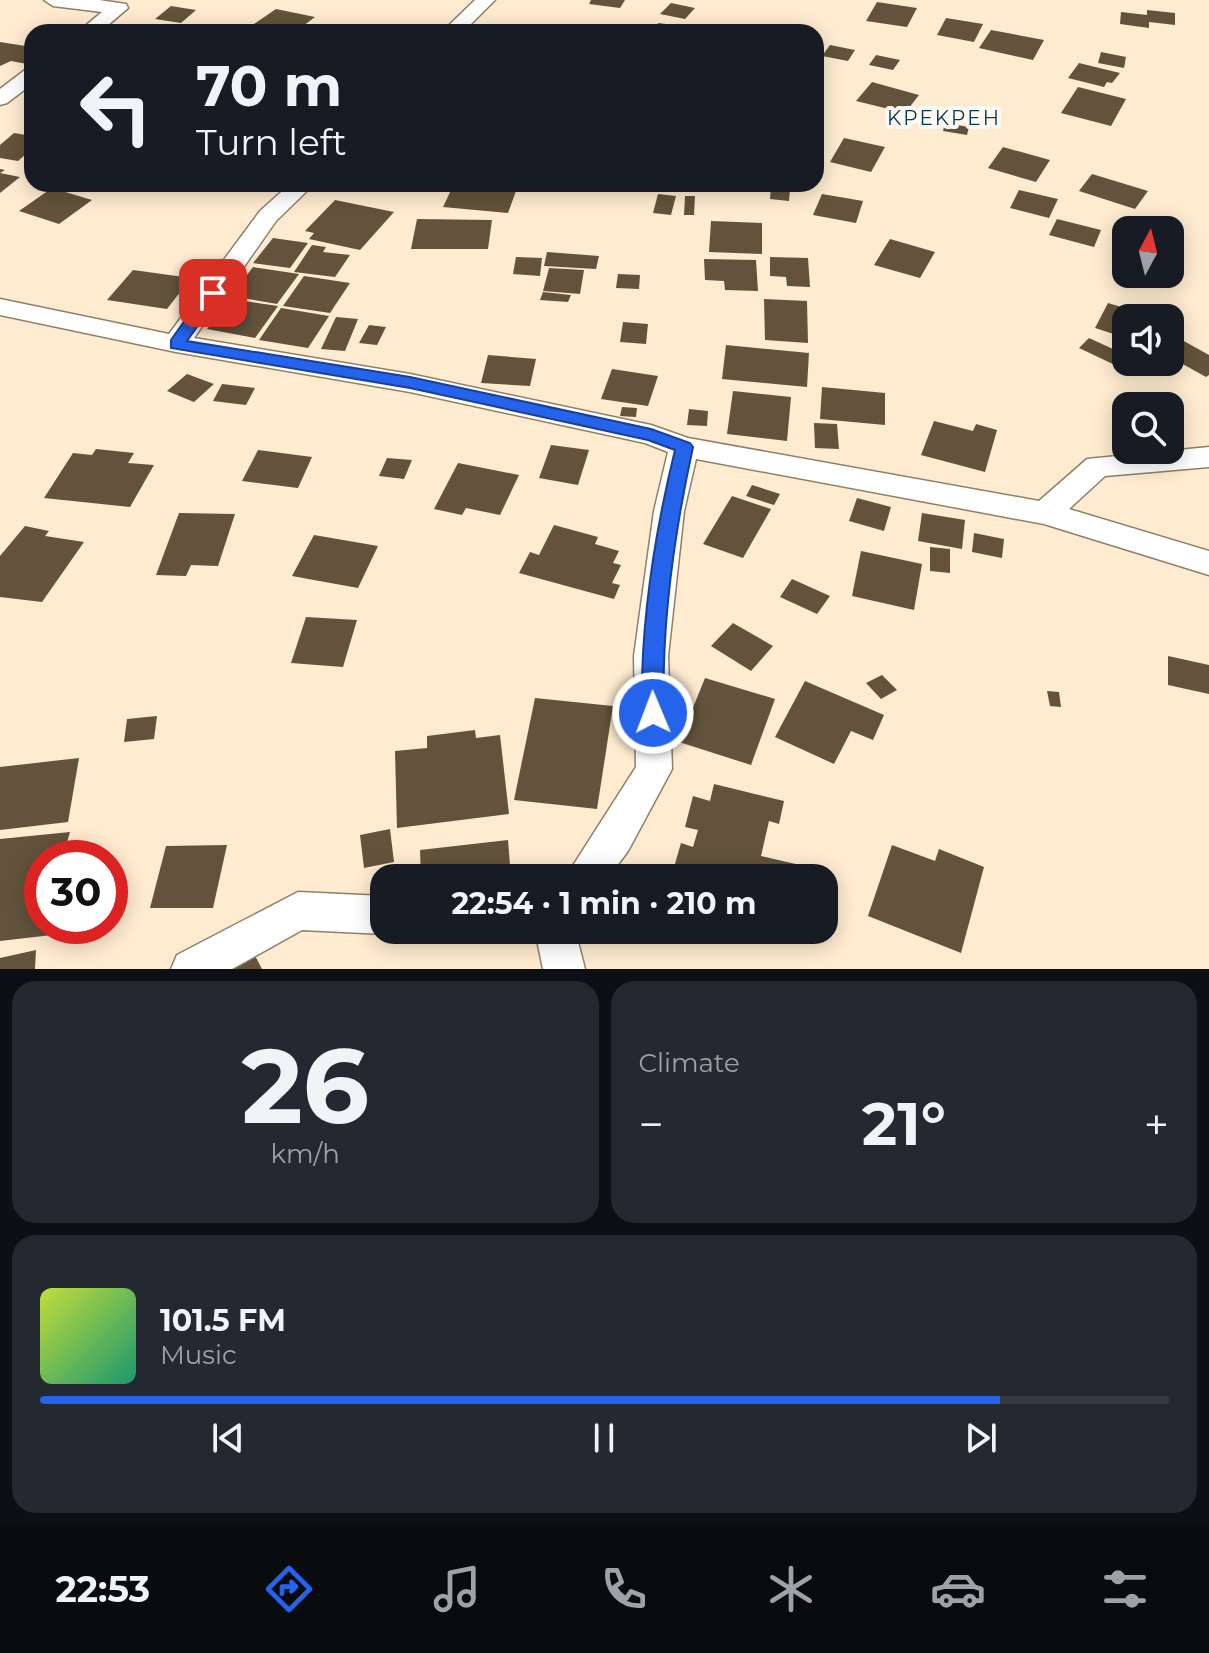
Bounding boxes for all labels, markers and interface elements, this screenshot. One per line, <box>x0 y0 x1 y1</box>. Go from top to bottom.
text: 70 m <box>196 52 342 120</box>
icon: left <box>64 56 168 160</box>
district label: KPEKPEH <box>887 106 1001 130</box>
text: Turn left <box>196 120 347 164</box>
north arrow <box>1112 216 1184 288</box>
map controls <box>1112 216 1184 464</box>
pin <box>179 259 247 327</box>
icon: arrive <box>191 271 235 315</box>
button: sound <box>1112 304 1184 376</box>
button: search <box>1112 392 1184 464</box>
position arrow <box>611 671 695 755</box>
speed limit sign: 30 <box>24 840 128 944</box>
text: 22:54 · 1 min · 210 m <box>451 885 757 922</box>
text: 26 <box>241 1022 369 1149</box>
text: Climate <box>639 1047 740 1079</box>
text: 21° <box>862 1087 946 1160</box>
text: − <box>639 1097 664 1151</box>
text: + <box>1144 1097 1169 1151</box>
text: km/h <box>271 1138 340 1170</box>
text: 101.5 FM <box>160 1302 286 1339</box>
text: Music <box>160 1339 237 1371</box>
icon: previous <box>206 1416 250 1460</box>
icon: pause <box>582 1416 626 1460</box>
icon: next <box>959 1416 1003 1460</box>
icon: directions <box>261 1561 317 1617</box>
icon: music <box>429 1561 485 1617</box>
icon: phone <box>596 1561 652 1617</box>
icon: climate <box>763 1561 819 1617</box>
icon: car <box>930 1561 986 1617</box>
icon: filters <box>1097 1561 1153 1617</box>
text: 22:53 <box>56 1567 150 1611</box>

